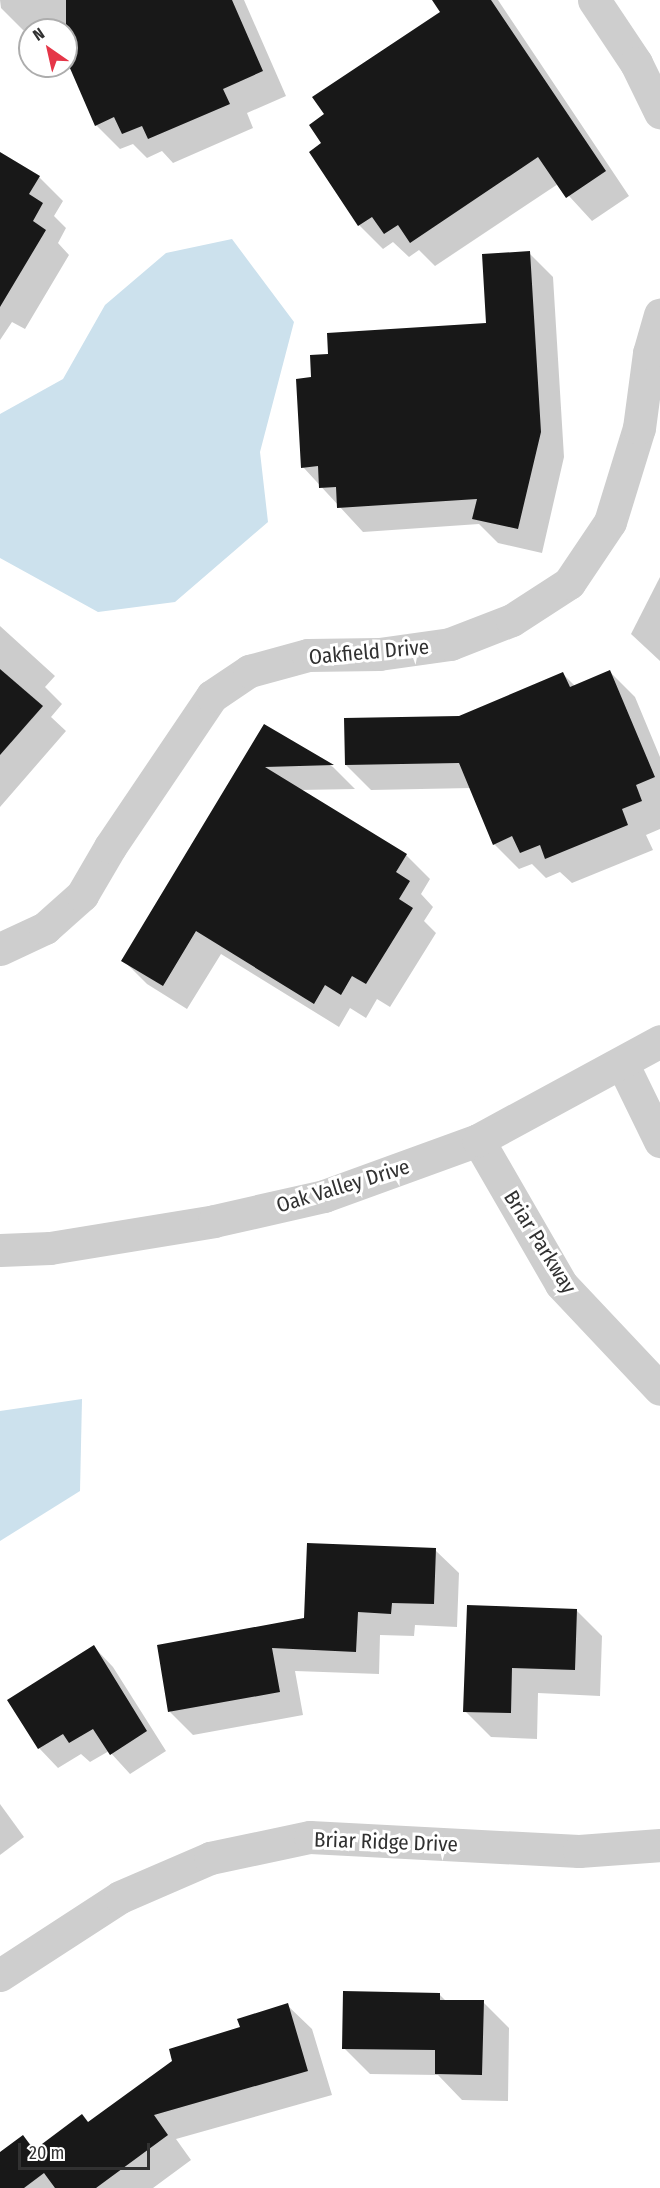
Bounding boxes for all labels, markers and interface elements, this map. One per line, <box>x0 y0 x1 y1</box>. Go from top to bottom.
north arrow <box>18 18 78 78</box>
text: N <box>29 24 48 45</box>
street label: Oakfield Drive <box>308 634 430 670</box>
street label: Oak Valley Drive <box>273 1154 413 1218</box>
street label: Briar Parkway <box>498 1186 582 1298</box>
street label: Briar Ridge Drive <box>314 1827 458 1857</box>
scale bar <box>21 2131 153 2169</box>
text: 20 m <box>29 2142 64 2164</box>

